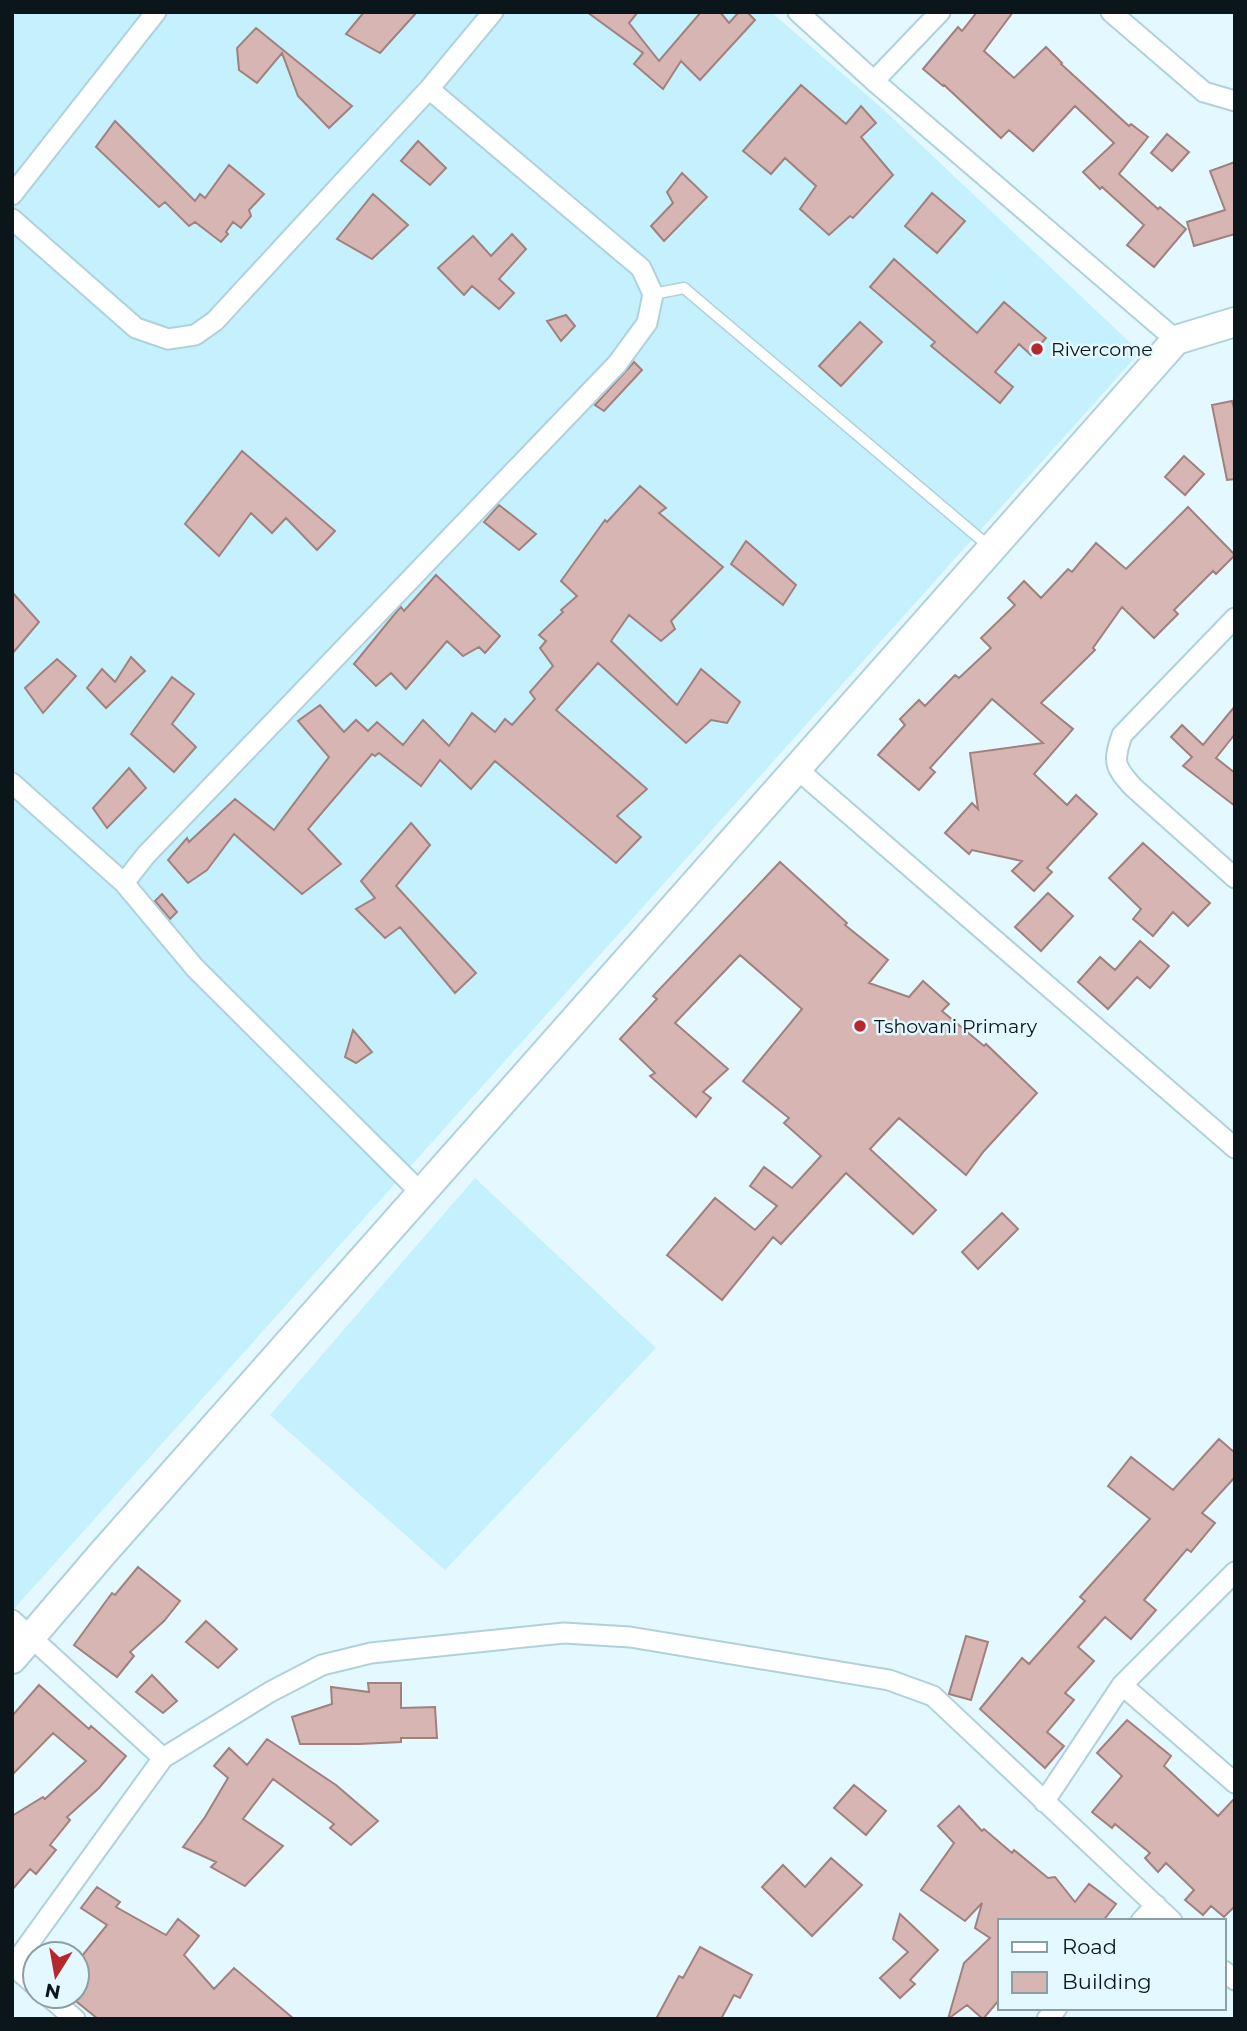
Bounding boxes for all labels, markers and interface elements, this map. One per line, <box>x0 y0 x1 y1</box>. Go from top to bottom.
place label: Rivercome <box>1051 338 1153 361</box>
marker: Rivercome <box>1029 341 1045 357</box>
place label: Tshovani Primary <box>874 1015 1038 1038</box>
marker: Tshovani Primary <box>852 1018 868 1034</box>
legend <box>998 1919 1226 2010</box>
text: Road <box>1062 1934 1117 1959</box>
north arrow <box>21 1940 91 2010</box>
text: Building <box>1062 1969 1152 1994</box>
text: N <box>43 1978 63 2004</box>

